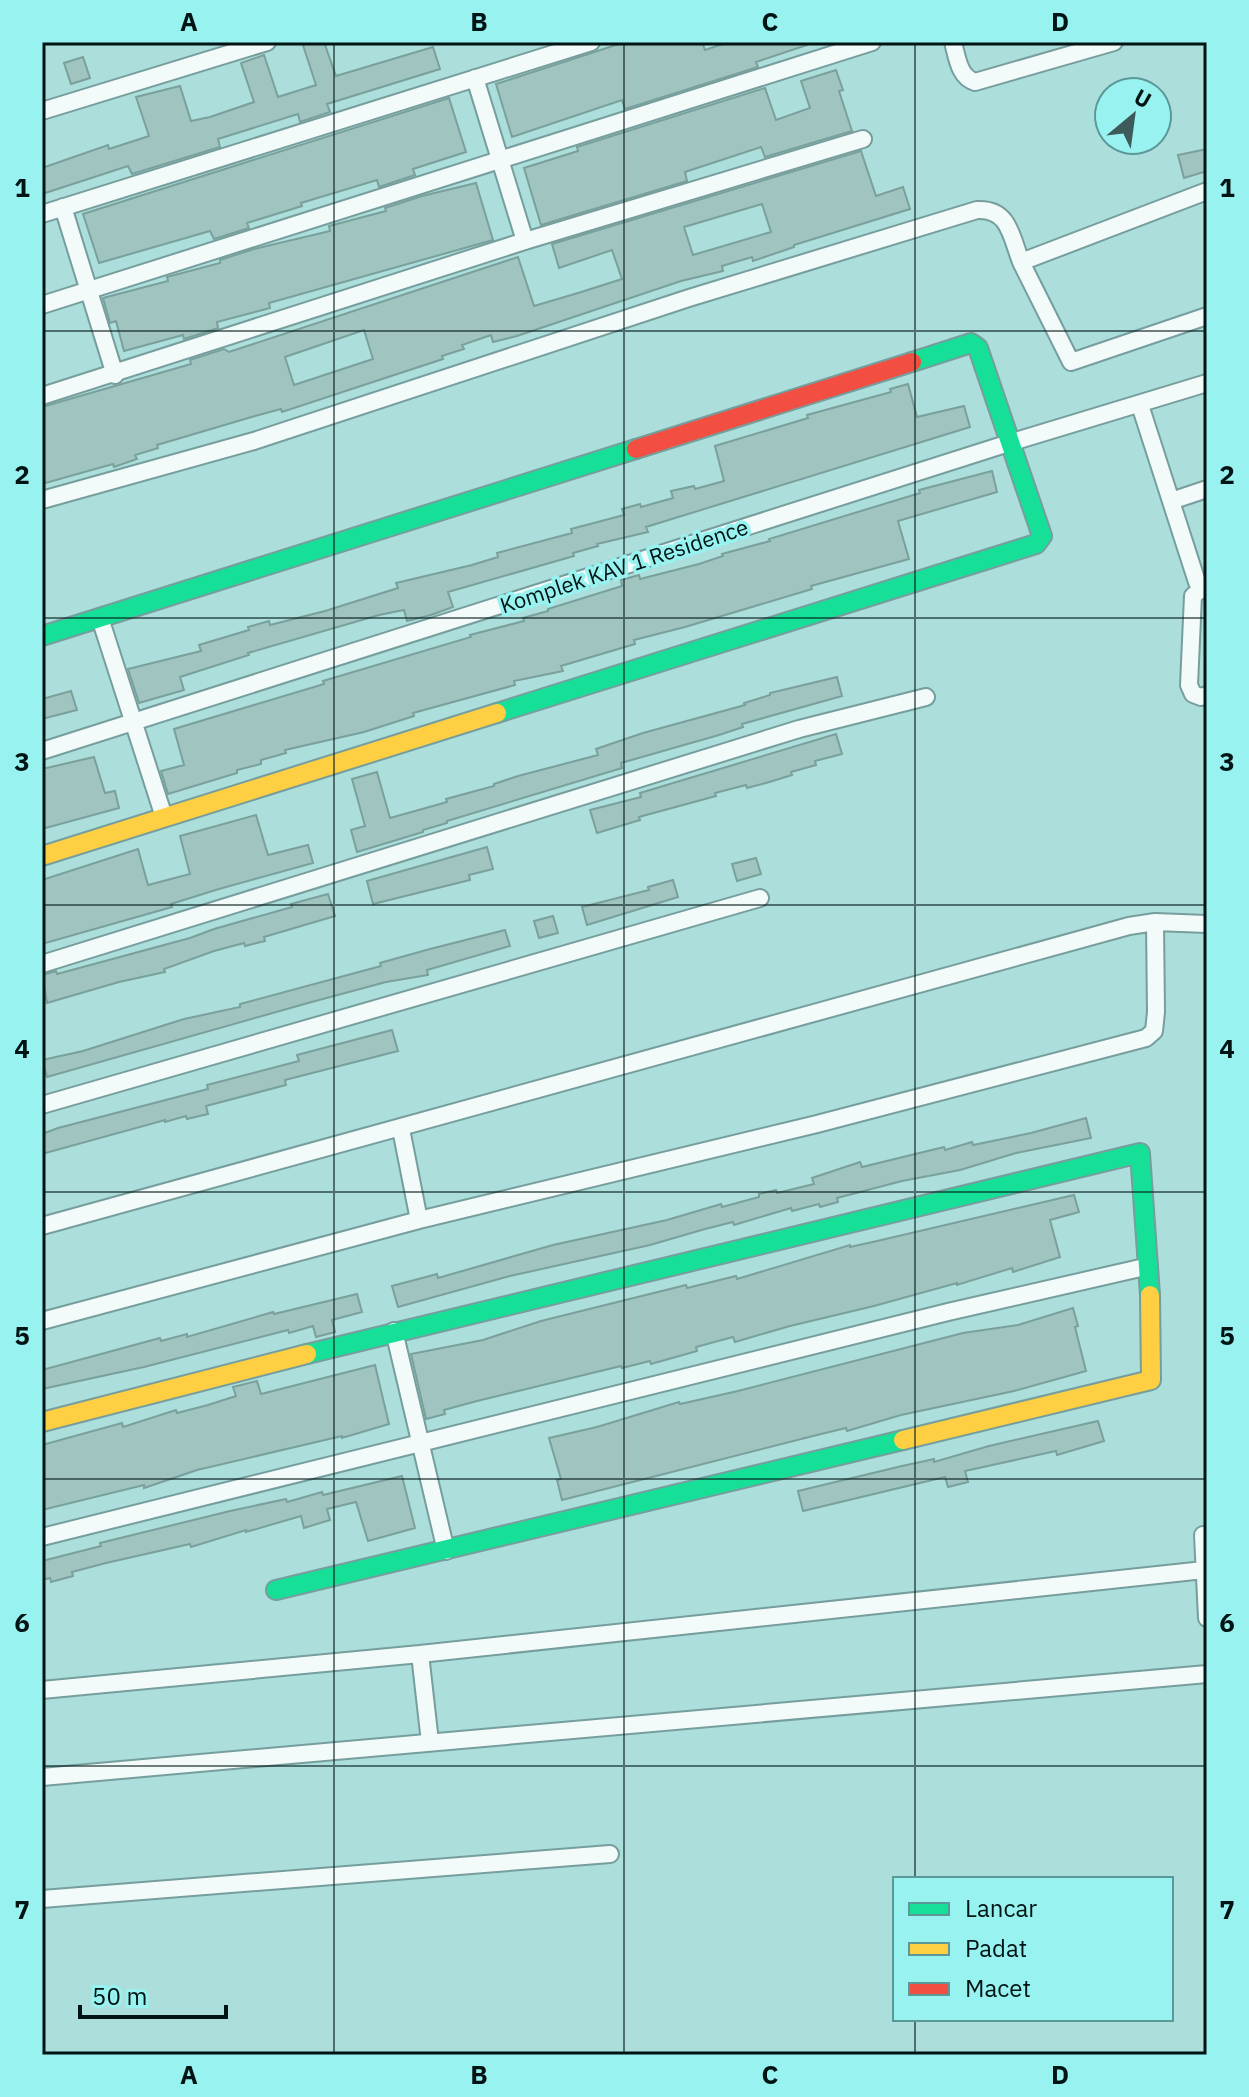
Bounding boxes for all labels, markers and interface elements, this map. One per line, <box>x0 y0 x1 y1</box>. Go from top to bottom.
text: A <box>180 4 198 38</box>
text: B <box>470 4 488 38</box>
text: C <box>762 4 779 38</box>
text: D <box>1051 4 1069 38</box>
north arrow <box>1093 76 1173 156</box>
text: U <box>1129 82 1157 114</box>
text: 1 <box>14 170 30 204</box>
text: 1 <box>1219 170 1235 204</box>
text: 2 <box>14 457 30 491</box>
text: 2 <box>1219 457 1235 491</box>
street label: Komplek KAV 1 Residence <box>496 512 752 619</box>
text: 3 <box>14 744 30 778</box>
text: 3 <box>1219 744 1235 778</box>
text: 4 <box>14 1031 30 1065</box>
text: 4 <box>1219 1031 1235 1065</box>
text: 5 <box>14 1318 30 1352</box>
text: 5 <box>1219 1318 1235 1352</box>
text: 6 <box>14 1605 30 1639</box>
text: 6 <box>1219 1605 1235 1639</box>
legend <box>893 1877 1173 2021</box>
text: 7 <box>14 1892 30 1926</box>
text: Lancar <box>965 1892 1037 1924</box>
text: 7 <box>1219 1892 1235 1926</box>
text: Padat <box>965 1932 1027 1964</box>
scale bar <box>80 1969 226 2019</box>
text: Macet <box>965 1972 1031 2004</box>
text: 50 m <box>92 1980 147 2012</box>
text: A <box>180 2057 198 2091</box>
text: B <box>470 2057 488 2091</box>
text: C <box>762 2057 779 2091</box>
text: D <box>1051 2057 1069 2091</box>

